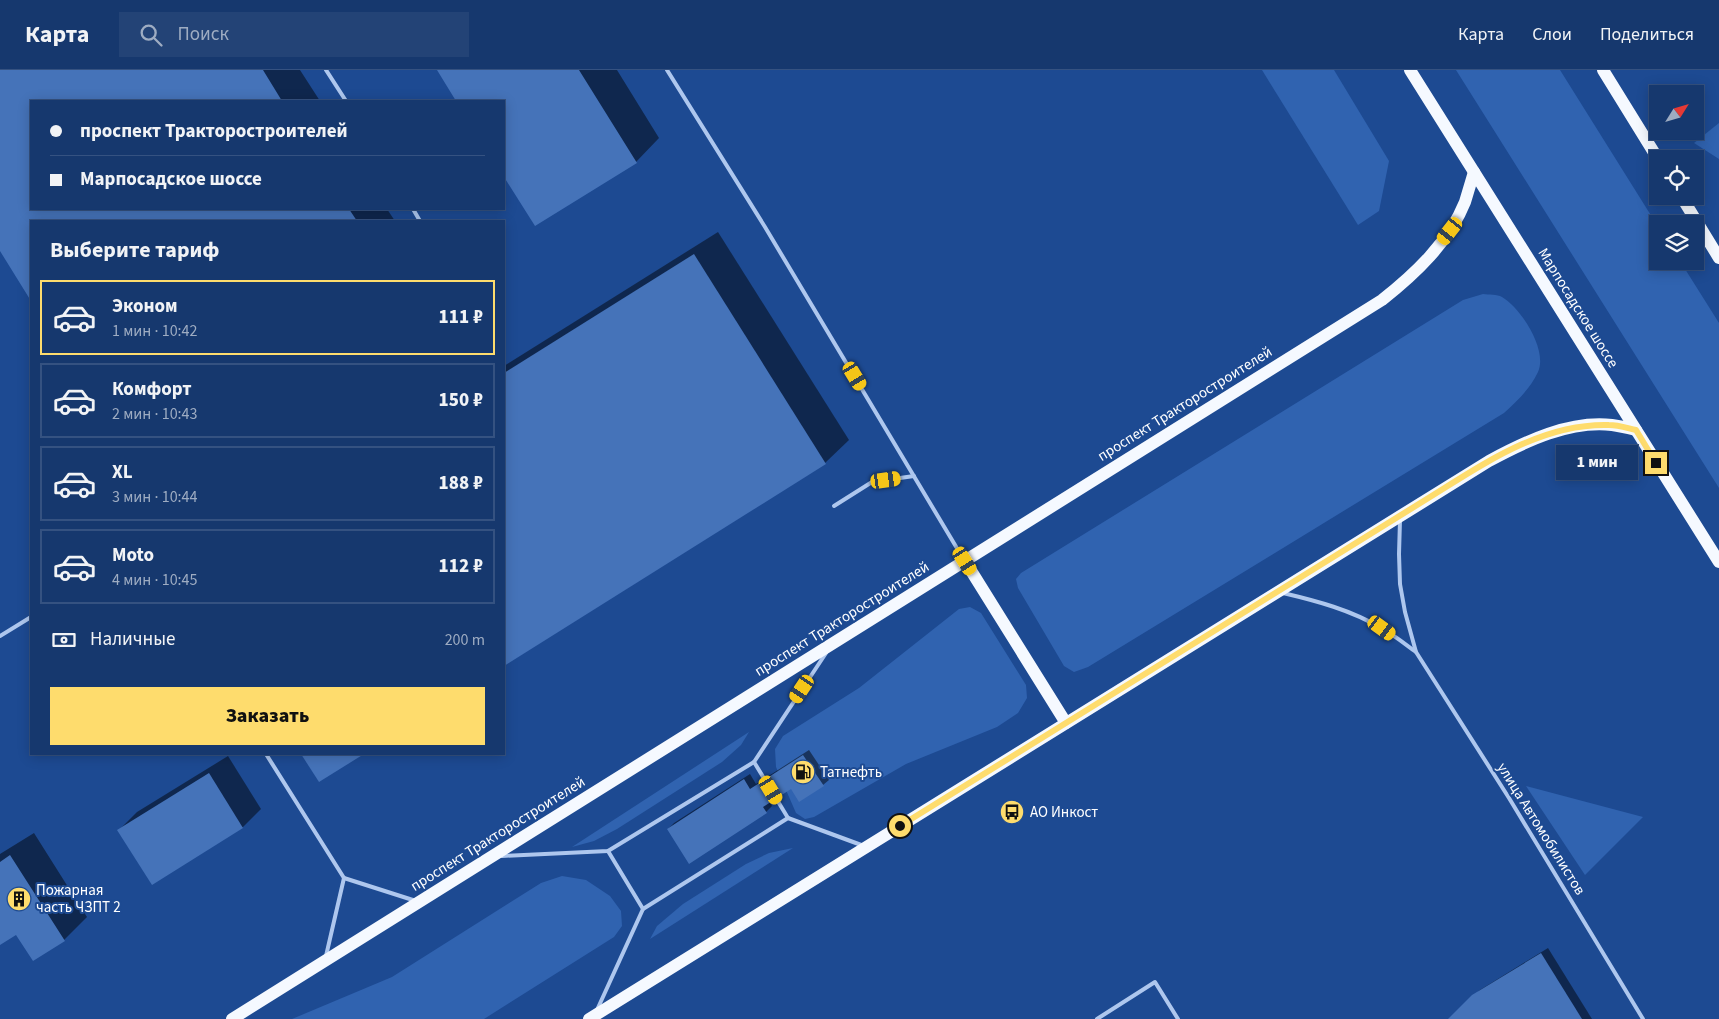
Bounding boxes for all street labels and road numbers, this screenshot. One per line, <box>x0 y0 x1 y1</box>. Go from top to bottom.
street label: Марпосадское шоссе <box>1533 244 1623 372</box>
street label: проспект Тракторостроителей <box>1094 341 1276 467</box>
street label: проспект Тракторостроителей <box>751 556 933 682</box>
street label: улица Автомобилистов <box>1492 759 1590 900</box>
street label: проспект Тракторостроителей <box>407 771 589 897</box>

